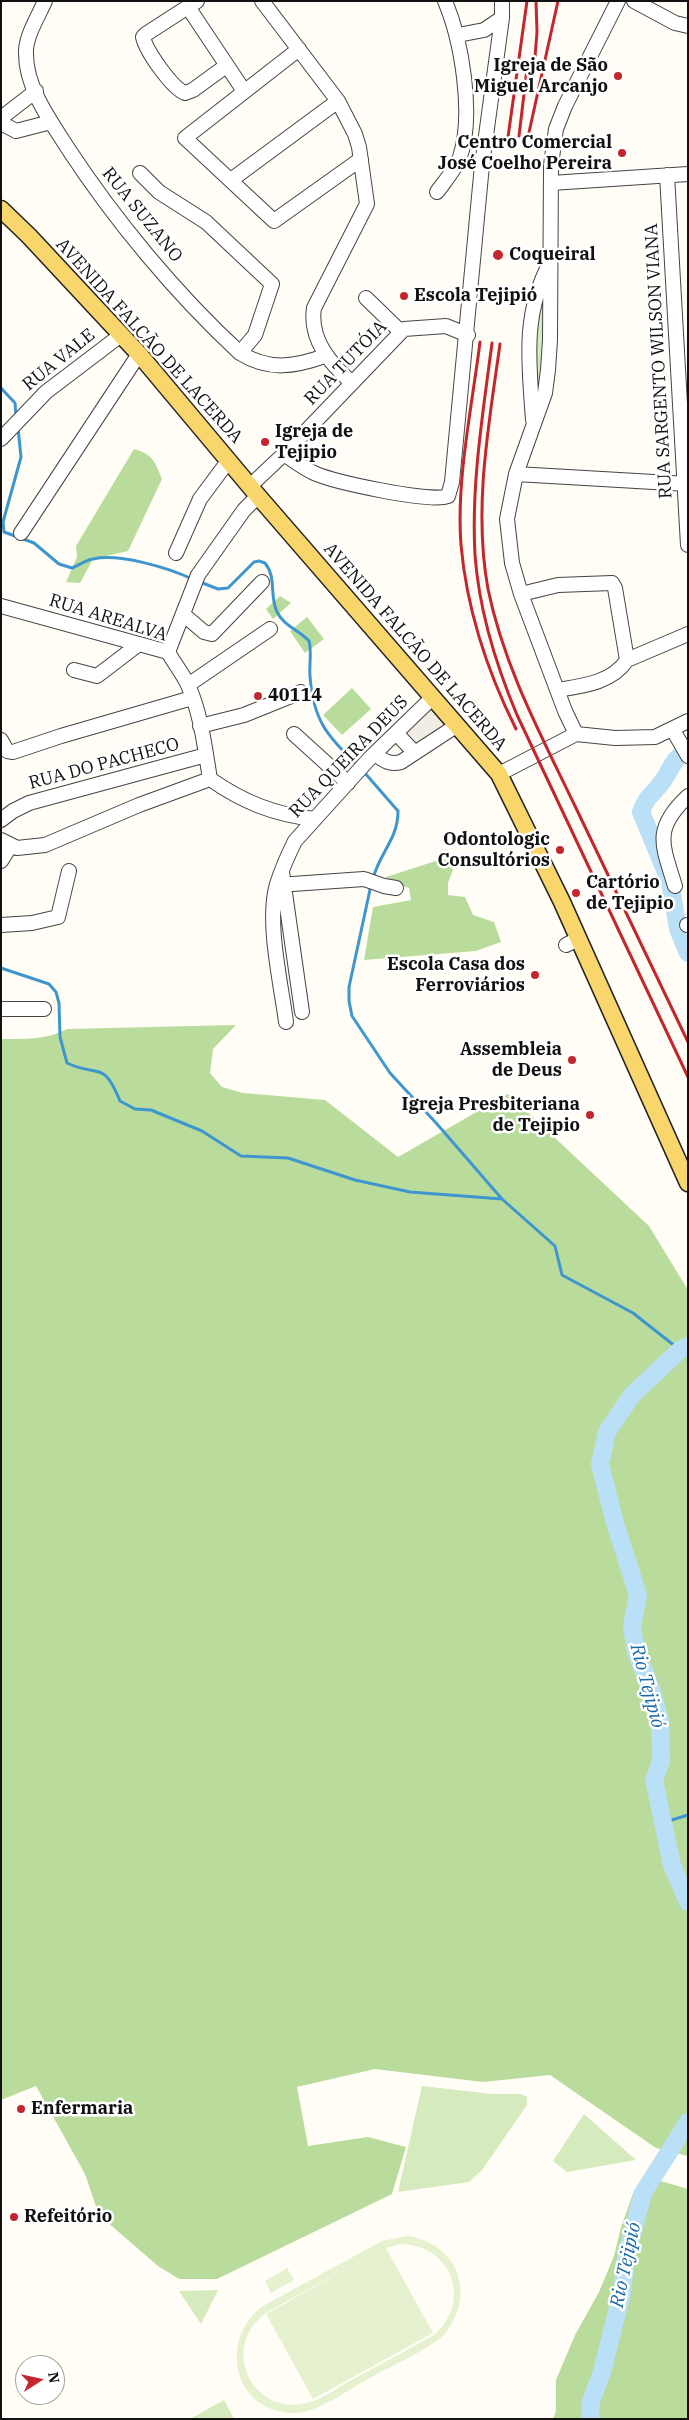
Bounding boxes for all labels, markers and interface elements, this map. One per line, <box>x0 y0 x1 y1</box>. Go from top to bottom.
place label: Igreja de São Miguel Arcanjo <box>474 55 608 98</box>
marker: Igreja de São Miguel Arcanjo <box>612 70 624 82</box>
place label: Centro Comercial José Coelho Pereira <box>438 132 612 174</box>
marker: Centro Comercial José Coelho Pereira <box>616 147 628 159</box>
street label: RUA SUZANO <box>97 163 187 267</box>
street label: RUA SARGENTO WILSON VIANA <box>641 223 677 499</box>
street label: AVENIDA FALCÃO DE LACERDA <box>51 234 247 448</box>
place label: Coqueiral <box>509 244 596 266</box>
marker: Coqueiral <box>491 248 505 262</box>
place label: Escola Tejipió <box>414 285 537 307</box>
marker: Escola Tejipió <box>398 290 410 302</box>
street label: RUA TUTÓIA <box>300 316 392 410</box>
street label: RUA VALE <box>18 324 100 396</box>
place label: Igreja de Tejipio <box>275 421 353 464</box>
marker: Igreja de Tejipio <box>259 436 271 448</box>
street label: AVENIDA FALCÃO DE LACERDA <box>319 539 511 755</box>
street label: RUA AREALVA <box>46 590 170 646</box>
place label: 40114 <box>268 685 322 707</box>
marker: 40114 <box>252 690 264 702</box>
street label: RUA QUEIRA DEUS <box>285 691 413 823</box>
street label: RUA DO PACHECO <box>26 733 182 795</box>
place label: Odontologic Consultórios <box>437 829 550 872</box>
marker: Odontologic Consultórios <box>554 844 566 856</box>
place label: Cartório de Tejipio <box>586 872 674 914</box>
marker: Cartório de Tejipio <box>570 887 582 899</box>
place label: Escola Casa dos Ferroviários <box>387 954 525 996</box>
marker: Escola Casa dos Ferroviários <box>529 969 541 981</box>
place label: Assembleia de Deus <box>460 1039 562 1082</box>
marker: Assembleia de Deus <box>566 1054 578 1066</box>
place label: Igreja Presbiteriana de Tejipio <box>401 1094 580 1136</box>
marker: Igreja Presbiteriana de Tejipio <box>584 1109 596 1121</box>
water label: Rio Tejipió <box>625 1641 669 1731</box>
place label: Enfermaria <box>31 2098 133 2120</box>
marker: Enfermaria <box>15 2103 27 2115</box>
place label: Refeitório <box>24 2206 112 2228</box>
marker: Refeitório <box>8 2211 20 2223</box>
water label: Rio Tejipió <box>606 2220 646 2310</box>
north arrow <box>15 2355 65 2405</box>
text: N <box>44 2371 64 2385</box>

